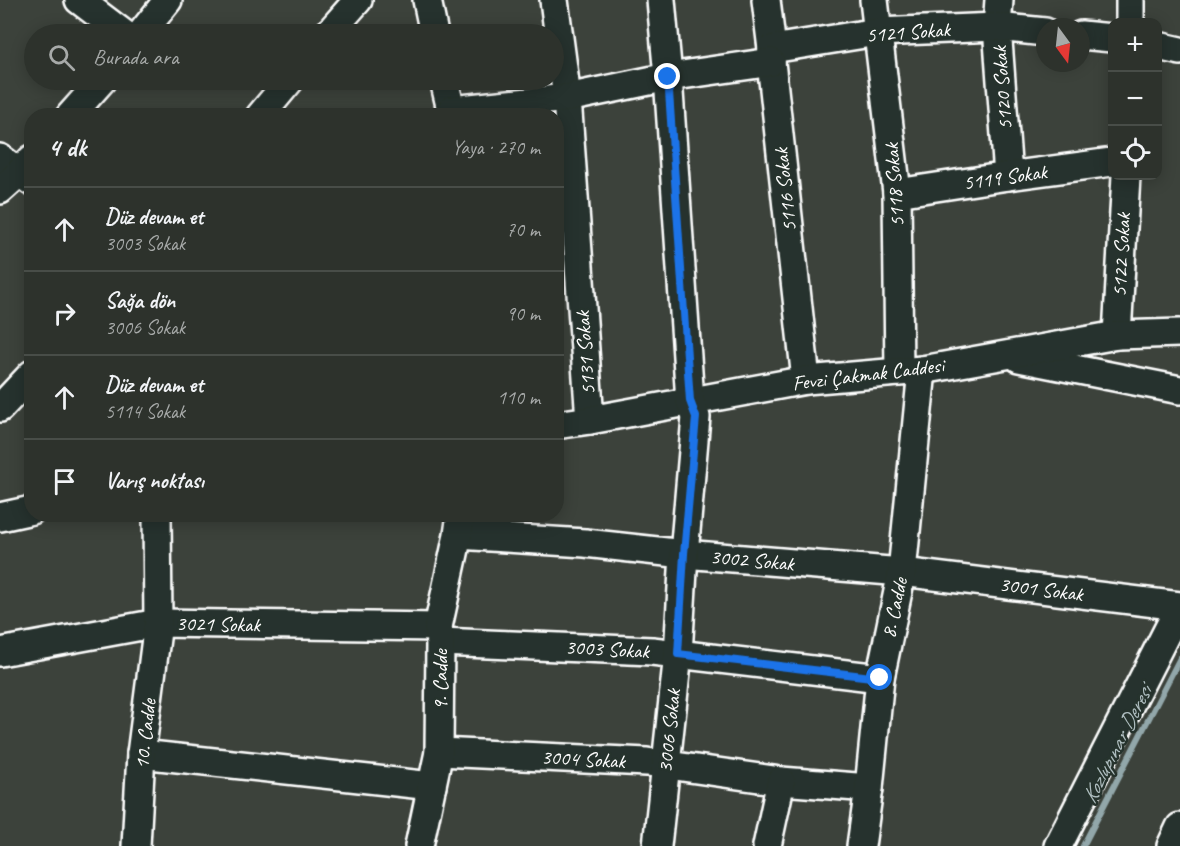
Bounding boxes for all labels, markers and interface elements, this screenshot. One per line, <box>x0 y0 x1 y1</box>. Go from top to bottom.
street label: 5121 Sokak <box>865 16 952 48</box>
north arrow <box>1036 18 1090 72</box>
map controls <box>1108 18 1162 180</box>
button: + <box>1108 18 1162 72</box>
search box <box>24 24 564 90</box>
icon: search <box>45 41 78 74</box>
text: Burada ara <box>93 43 179 71</box>
street label: 5120 Sokak <box>986 44 1018 131</box>
route end <box>654 63 680 89</box>
button: − <box>1108 72 1162 126</box>
button: locate <box>1108 126 1162 180</box>
text: 4 dk <box>48 131 86 164</box>
text: Yaya · 270 m <box>452 135 540 160</box>
street label: 5118 Sokak <box>878 141 910 228</box>
street label: 5116 Sokak <box>768 146 802 233</box>
street label: 5119 Sokak <box>962 158 1050 196</box>
text: Düz devam et <box>105 203 203 231</box>
street label: 5122 Sokak <box>1106 211 1136 298</box>
icon: ahead <box>48 213 81 246</box>
text: 70 m <box>506 217 540 242</box>
text: 3003 Sokak <box>105 231 185 256</box>
text: Sağa dön <box>105 287 175 315</box>
icon: right <box>48 297 81 330</box>
text: 90 m <box>506 301 540 326</box>
street label: 5131 Sokak <box>569 309 601 396</box>
text: 3006 Sokak <box>105 315 185 340</box>
street label: Fevzi Çakmak Caddesi <box>791 351 948 396</box>
text: Düz devam et <box>105 371 203 399</box>
icon: ahead <box>48 381 81 414</box>
text: 110 m <box>497 385 540 410</box>
text: 5114 Sokak <box>105 399 185 424</box>
icon: arrive <box>48 465 81 498</box>
text: Varış noktası <box>105 467 204 495</box>
street label: 3002 Sokak <box>709 543 796 577</box>
street label: 3001 Sokak <box>998 571 1086 607</box>
street label: 8. Cadde <box>875 574 913 641</box>
street label: 3021 Sokak <box>176 610 262 638</box>
street label: 3003 Sokak <box>564 634 651 664</box>
street label: 9. Cadde <box>427 648 453 711</box>
route start <box>866 664 892 690</box>
water label: Kozlupınar Deresi <box>1075 676 1161 808</box>
street label: 3006 Sokak <box>652 687 686 774</box>
street label: 10. Cadde <box>128 696 162 770</box>
street label: 3004 Sokak <box>540 744 627 774</box>

